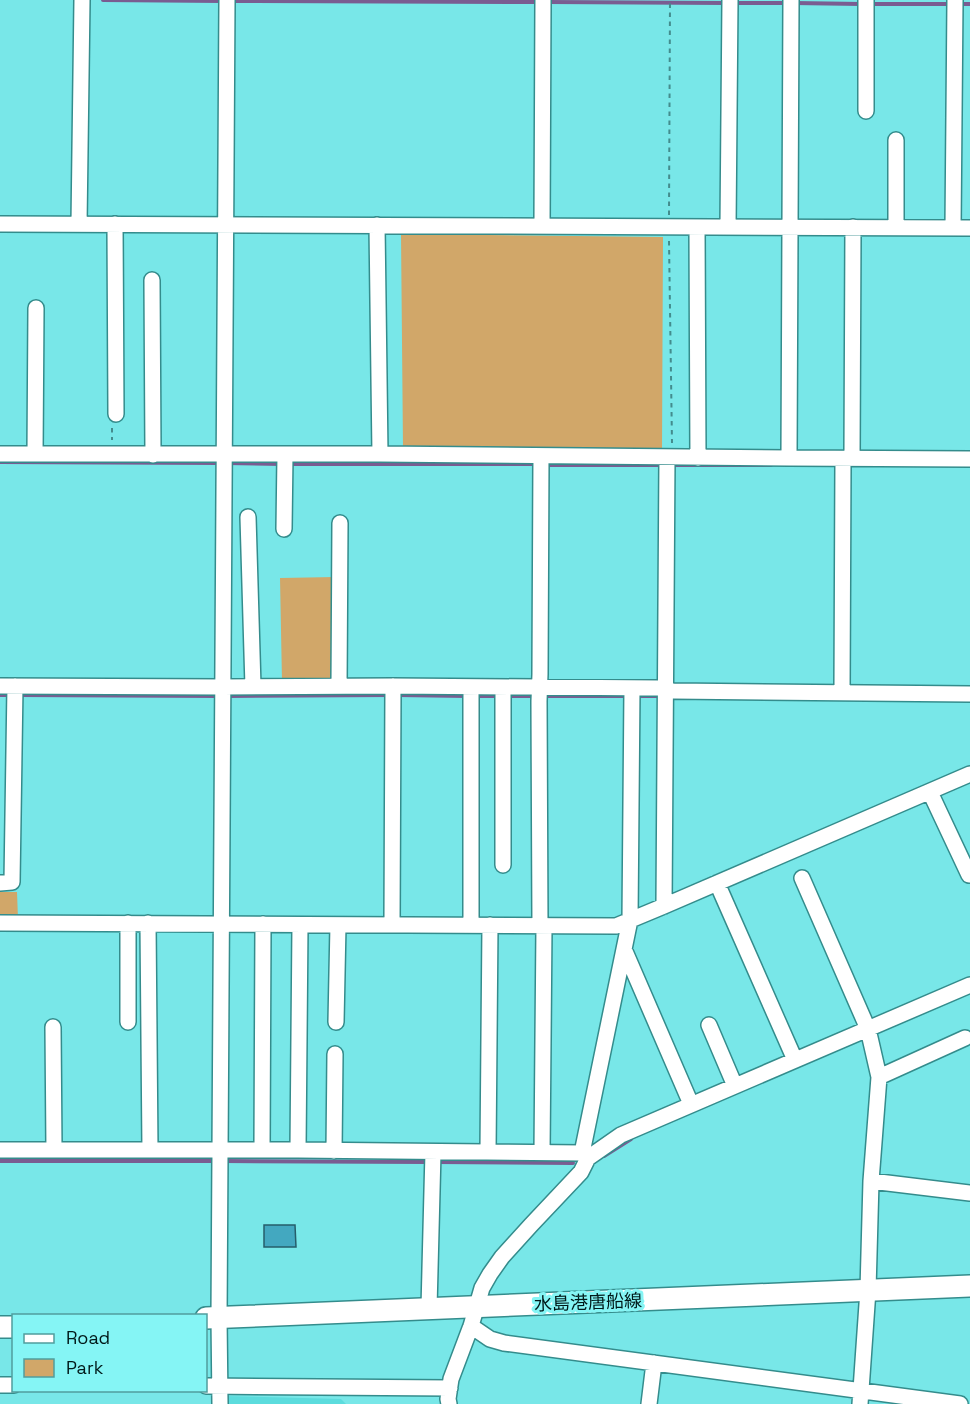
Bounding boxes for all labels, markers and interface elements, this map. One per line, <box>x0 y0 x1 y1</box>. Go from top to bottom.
street label: 水島港唐船線 <box>534 1289 642 1315</box>
legend <box>12 1314 207 1392</box>
text: Road <box>66 1326 110 1349</box>
text: Park <box>66 1356 104 1379</box>

